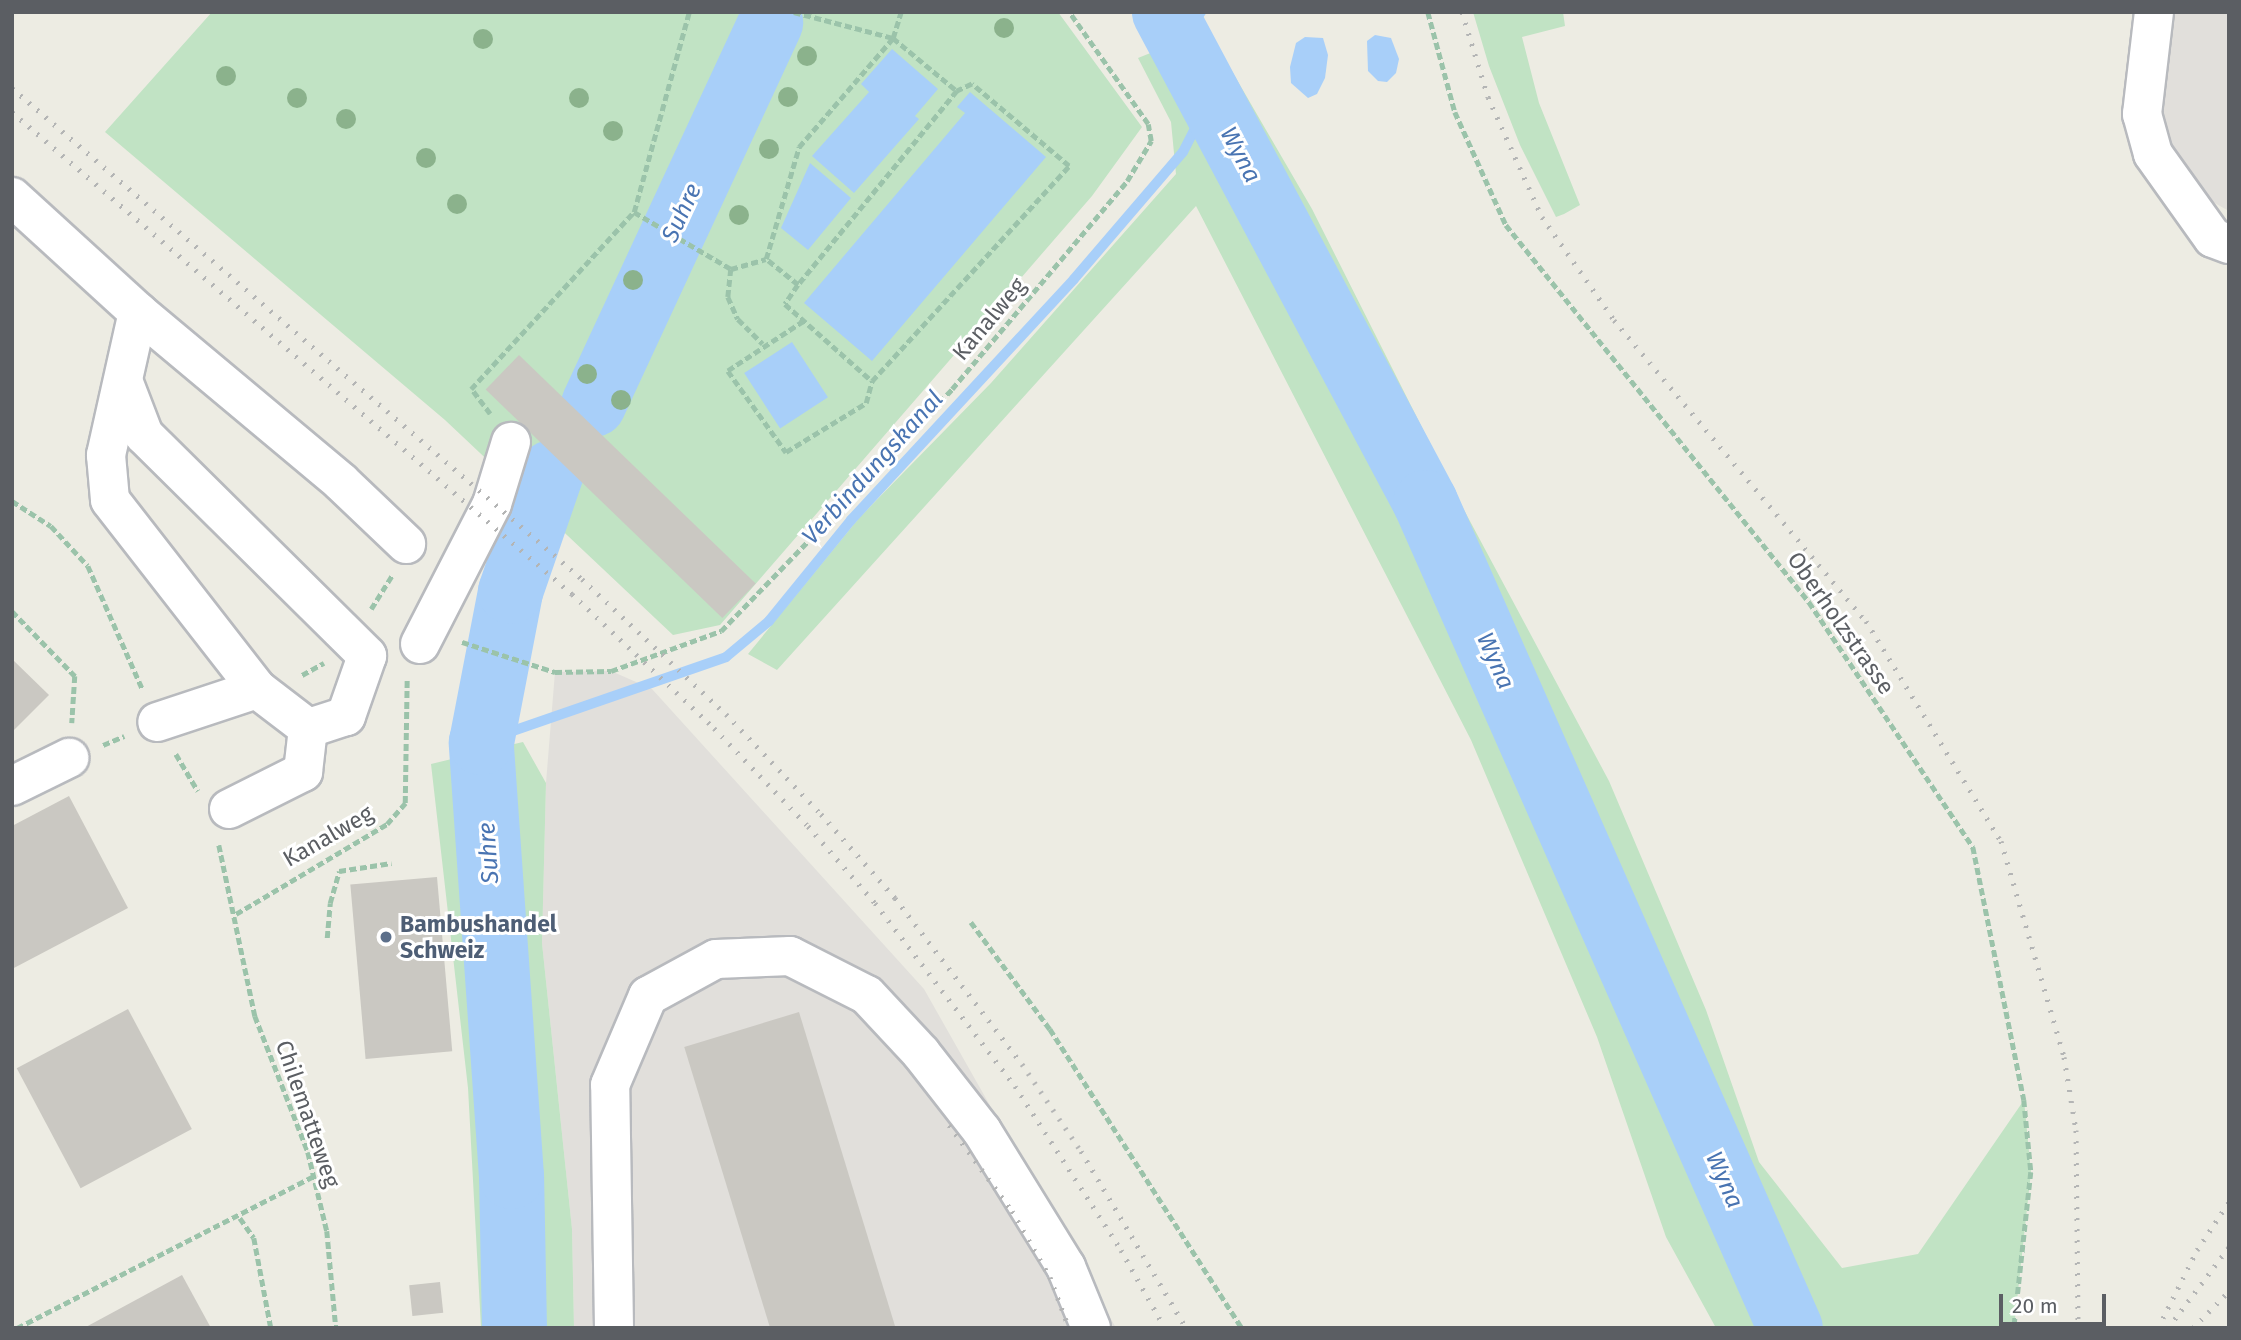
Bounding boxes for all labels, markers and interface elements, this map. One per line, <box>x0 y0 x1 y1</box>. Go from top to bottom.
water label: Wyna <box>1213 122 1267 188</box>
water label: Suhre <box>656 179 708 247</box>
street label: Kanalweg <box>946 272 1032 366</box>
water label: Verbindungskanal <box>796 385 950 551</box>
street label: Oberholzstrasse <box>1782 546 1900 700</box>
water label: Wyna <box>1470 628 1520 694</box>
street label: Kanalweg <box>278 799 378 873</box>
water label: Suhre <box>472 821 506 885</box>
place label: Bambushandel Schweiz <box>400 910 557 964</box>
marker: Bambushandel Schweiz <box>378 929 394 945</box>
street label: Chilematteweg <box>270 1037 346 1191</box>
water label: Wyna <box>1699 1147 1749 1213</box>
scale bar <box>2003 1280 2110 1324</box>
text: 20 m <box>2012 1293 2058 1319</box>

